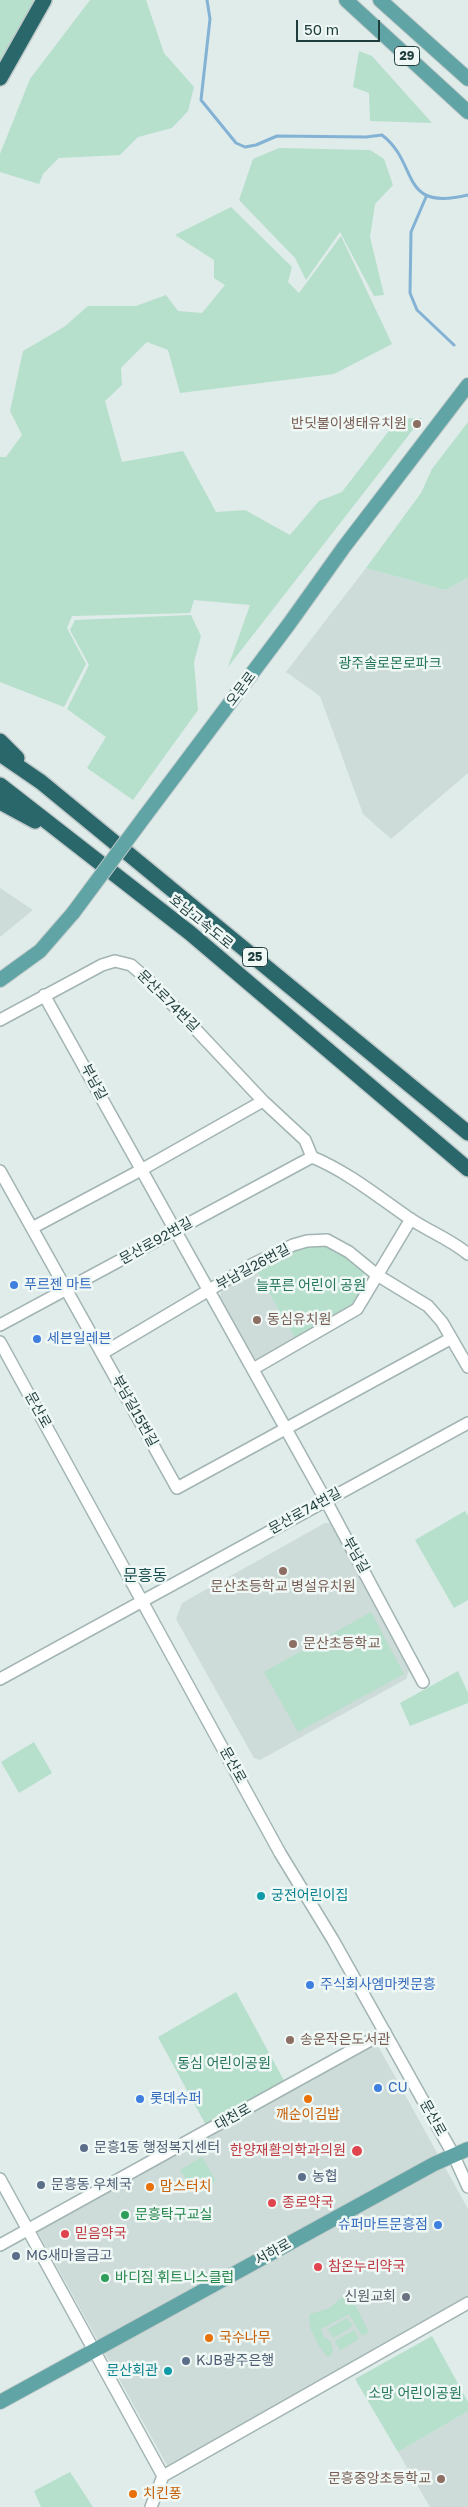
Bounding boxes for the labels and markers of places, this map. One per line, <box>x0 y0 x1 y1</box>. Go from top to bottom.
place label: 반딧불이생태유치원 <box>291 416 407 432</box>
marker: 반딧불이생태유치원 <box>411 418 423 430</box>
place label: 푸르젠 마트 <box>24 1277 92 1293</box>
marker: 푸르젠 마트 <box>8 1279 20 1291</box>
place label: 동심유치원 <box>267 1312 331 1328</box>
marker: 동심유치원 <box>251 1314 263 1326</box>
place label: 세븐일레븐 <box>47 1331 111 1347</box>
marker: 세븐일레븐 <box>31 1333 43 1345</box>
marker: 문산초등학교 병설유치원 <box>277 1565 289 1577</box>
place label: 문산초등학교 병설유치원 <box>210 1579 356 1595</box>
place label: 문산초등학교 <box>303 1636 380 1652</box>
marker: 문산초등학교 <box>287 1638 299 1650</box>
place label: 궁전어린이집 <box>271 1888 348 1904</box>
marker: 궁전어린이집 <box>255 1890 267 1902</box>
place label: 주식회사엠마켓문흥 <box>320 1977 436 1993</box>
marker: 주식회사엠마켓문흥 <box>304 1979 316 1991</box>
place label: 송운작은도서관 <box>300 2032 390 2048</box>
marker: 송운작은도서관 <box>284 2034 296 2046</box>
place label: CU <box>388 2080 408 2096</box>
marker: CU <box>372 2082 384 2094</box>
place label: 롯데슈퍼 <box>150 2091 202 2107</box>
marker: 롯데슈퍼 <box>134 2093 146 2105</box>
marker: 깨순이김밥 <box>302 2093 314 2105</box>
place label: 깨순이김밥 <box>276 2107 340 2123</box>
place label: 문흥1동 행정복지센터 <box>94 2140 220 2156</box>
marker: 문흥1동 행정복지센터 <box>78 2142 90 2154</box>
place label: 한양재활의학과의원 <box>230 2143 346 2159</box>
marker: 한양재활의학과의원 <box>350 2144 364 2158</box>
place label: 농협 <box>312 2169 338 2185</box>
marker: 농협 <box>296 2171 308 2183</box>
place label: 문흥동 우체국 <box>51 2177 132 2193</box>
marker: 문흥동 우체국 <box>35 2179 47 2191</box>
place label: 맘스터치 <box>160 2179 212 2195</box>
marker: 맘스터치 <box>144 2181 156 2193</box>
place label: 종로약국 <box>282 2195 334 2211</box>
marker: 종로약국 <box>266 2197 278 2209</box>
place label: 문흥탁구교실 <box>135 2207 212 2223</box>
marker: 문흥탁구교실 <box>119 2209 131 2221</box>
place label: 슈퍼마트문흥점 <box>338 2217 428 2233</box>
marker: 슈퍼마트문흥점 <box>432 2219 444 2231</box>
place label: 믿음약국 <box>75 2226 127 2242</box>
marker: 믿음약국 <box>59 2228 71 2240</box>
place label: MG새마을금고 <box>26 2248 112 2264</box>
marker: MG새마을금고 <box>10 2250 22 2262</box>
place label: 참온누리약국 <box>328 2259 405 2275</box>
marker: 참온누리약국 <box>312 2261 324 2273</box>
place label: 바디짐 휘트니스클럽 <box>115 2270 234 2286</box>
marker: 바디짐 휘트니스클럽 <box>99 2272 111 2284</box>
place label: 신원교회 <box>344 2289 396 2305</box>
marker: 신원교회 <box>400 2291 412 2303</box>
place label: 국수나무 <box>219 2330 271 2346</box>
marker: 국수나무 <box>203 2332 215 2344</box>
place label: KJB광주은행 <box>196 2353 274 2369</box>
marker: KJB광주은행 <box>180 2355 192 2367</box>
place label: 문산회관 <box>106 2363 158 2379</box>
marker: 문산회관 <box>162 2365 174 2377</box>
place label: 문흥중앙초등학교 <box>328 2471 431 2487</box>
marker: 문흥중앙초등학교 <box>435 2473 447 2485</box>
place label: 치킨퐁 <box>143 2486 182 2502</box>
marker: 치킨퐁 <box>127 2488 139 2500</box>

